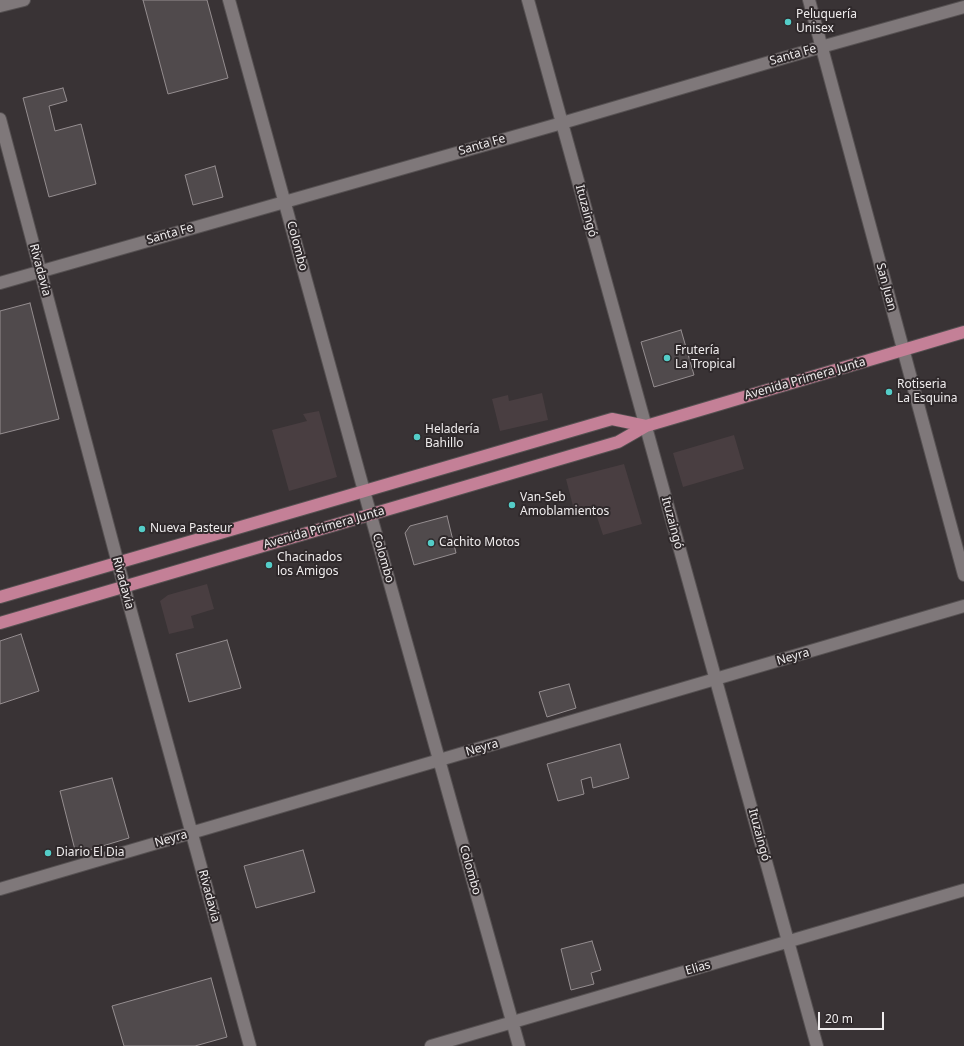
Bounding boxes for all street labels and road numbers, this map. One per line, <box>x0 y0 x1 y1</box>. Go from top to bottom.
street label: Santa Fe <box>768 41 818 69</box>
street label: Santa Fe <box>457 131 507 159</box>
street label: Ituzaingó <box>572 183 600 239</box>
street label: Colombo <box>283 219 311 273</box>
street label: Santa Fe <box>145 220 195 248</box>
street label: Rivadavia <box>26 242 54 298</box>
street label: San Juan <box>873 262 899 312</box>
street label: Avenida Primera Junta <box>743 355 867 403</box>
street label: Ituzaingó <box>658 495 686 551</box>
street label: Avenida Primera Junta <box>262 504 386 552</box>
street label: Colombo <box>369 531 397 585</box>
street label: Rivadavia <box>109 555 137 611</box>
street label: Neyra <box>775 646 811 668</box>
street label: Neyra <box>464 737 500 759</box>
street label: Ituzaingó <box>745 807 773 863</box>
street label: Neyra <box>153 828 189 850</box>
street label: Colombo <box>456 843 484 897</box>
street label: Rivadavia <box>195 868 223 924</box>
street label: Elias <box>684 958 712 978</box>

